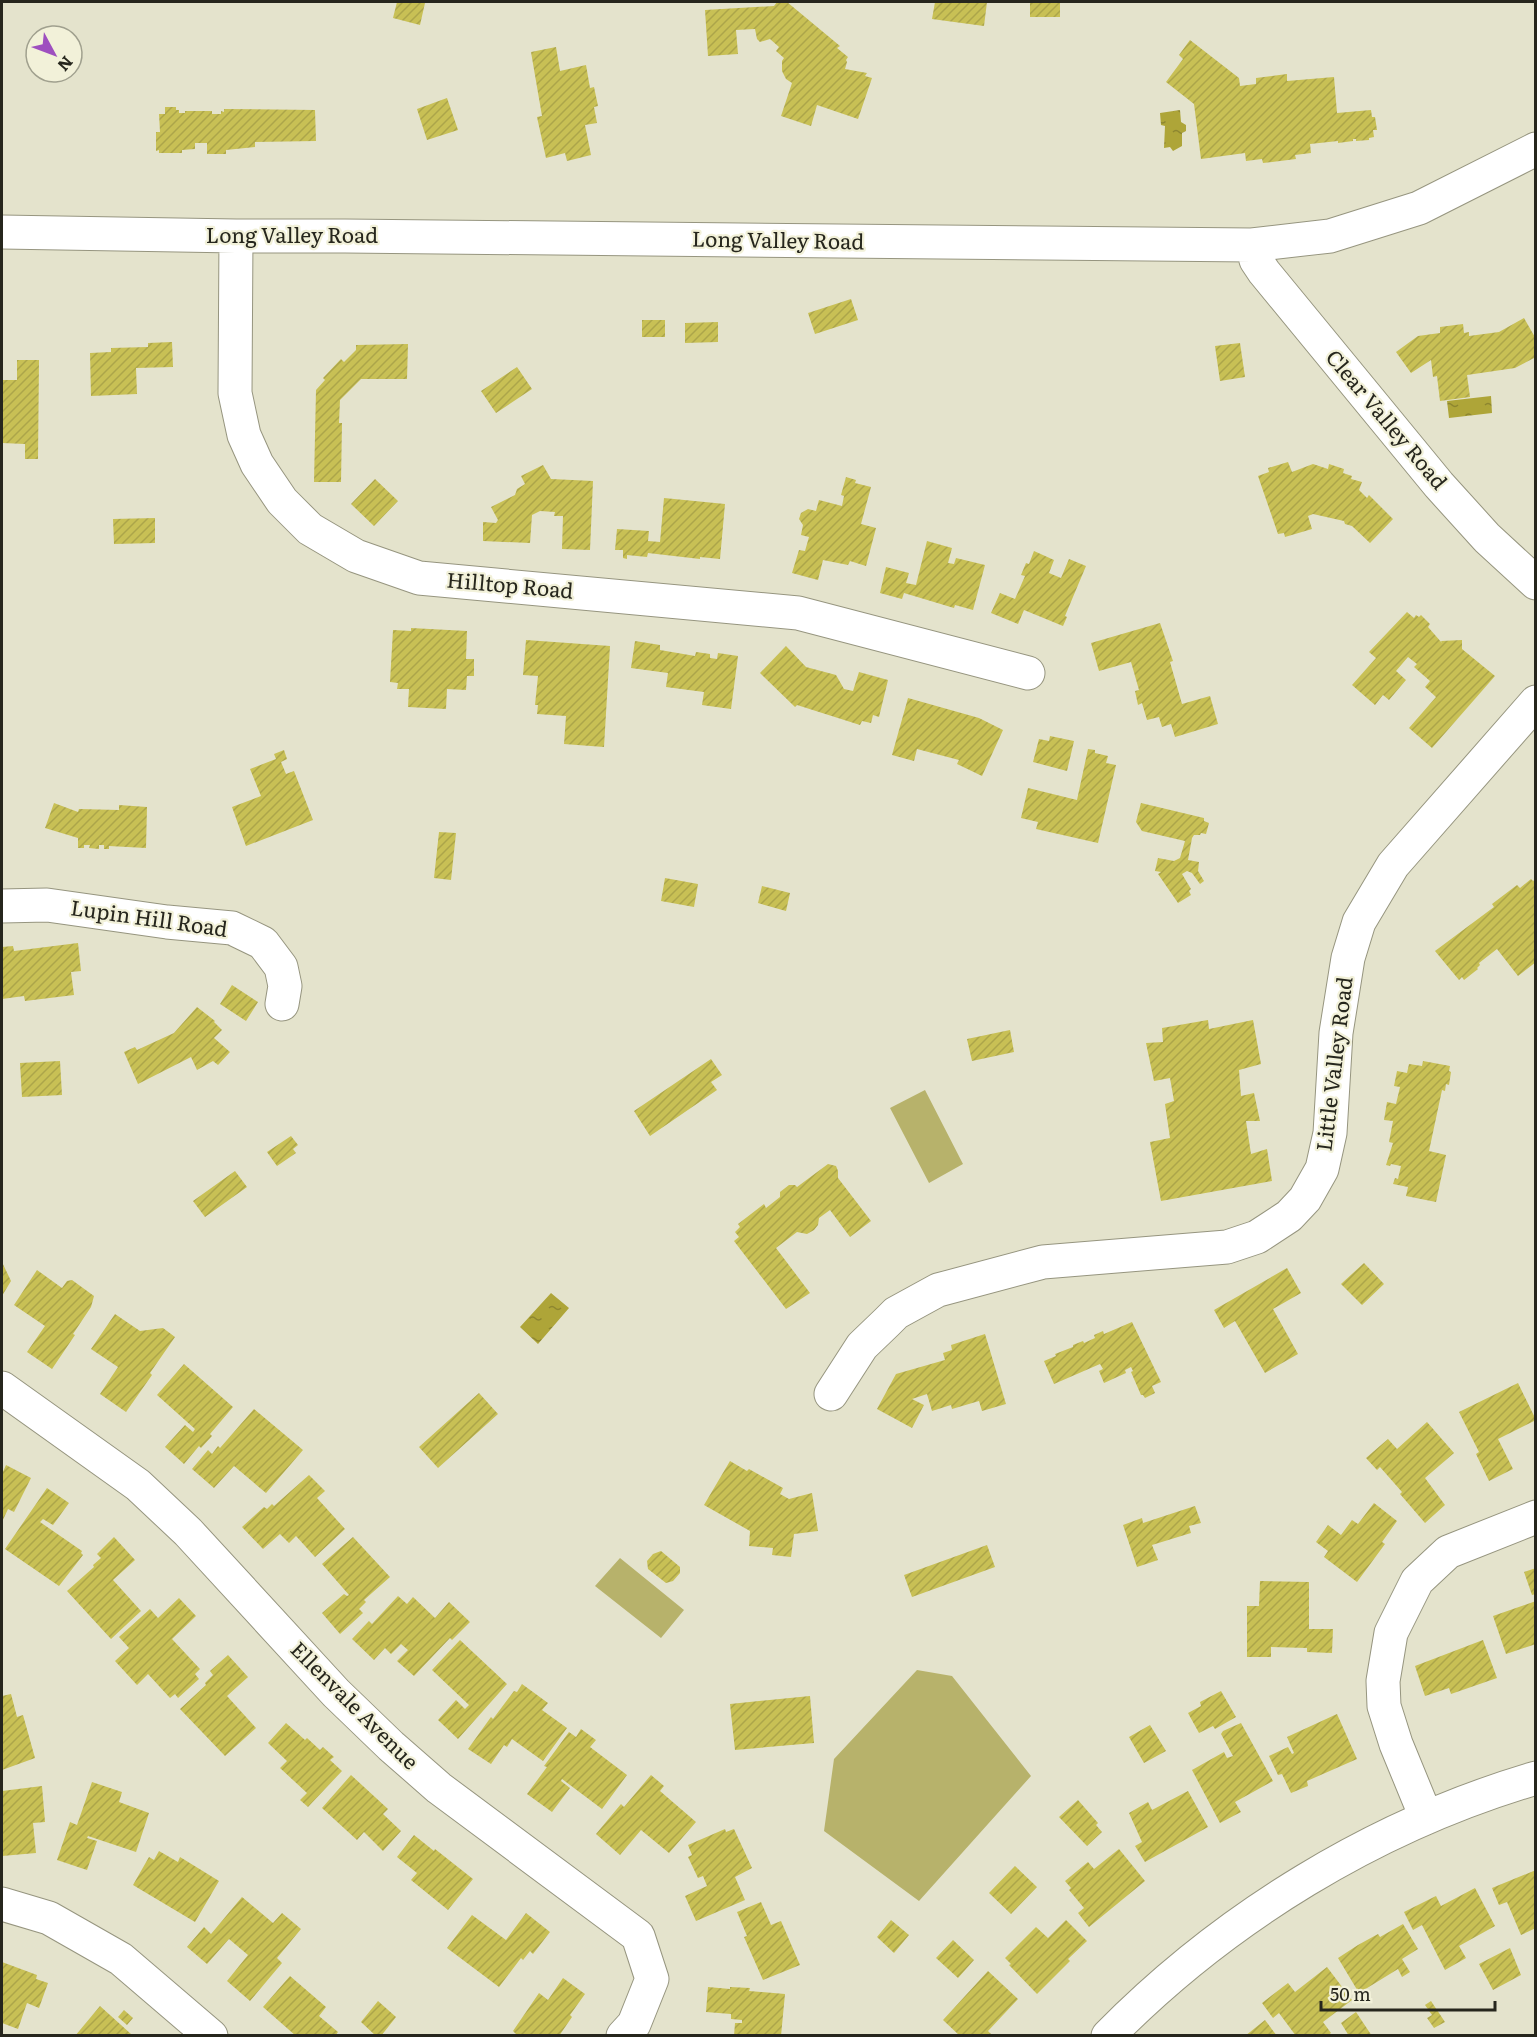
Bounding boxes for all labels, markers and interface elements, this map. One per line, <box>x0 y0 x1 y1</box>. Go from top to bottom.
north arrow <box>24 24 84 84</box>
text: N <box>53 52 80 77</box>
street label: Long Valley Road <box>206 218 378 249</box>
street label: Long Valley Road <box>692 221 865 256</box>
street label: Clear Valley Road <box>1320 342 1456 495</box>
street label: Hilltop Road <box>446 563 575 604</box>
street label: Lupin Hill Road <box>69 890 230 943</box>
street label: Little Valley Road <box>1306 974 1359 1153</box>
street label: Ellenvale Avenue <box>285 1633 427 1775</box>
scale bar <box>1321 1974 1495 2012</box>
text: 50 m <box>1330 1980 1371 2007</box>

